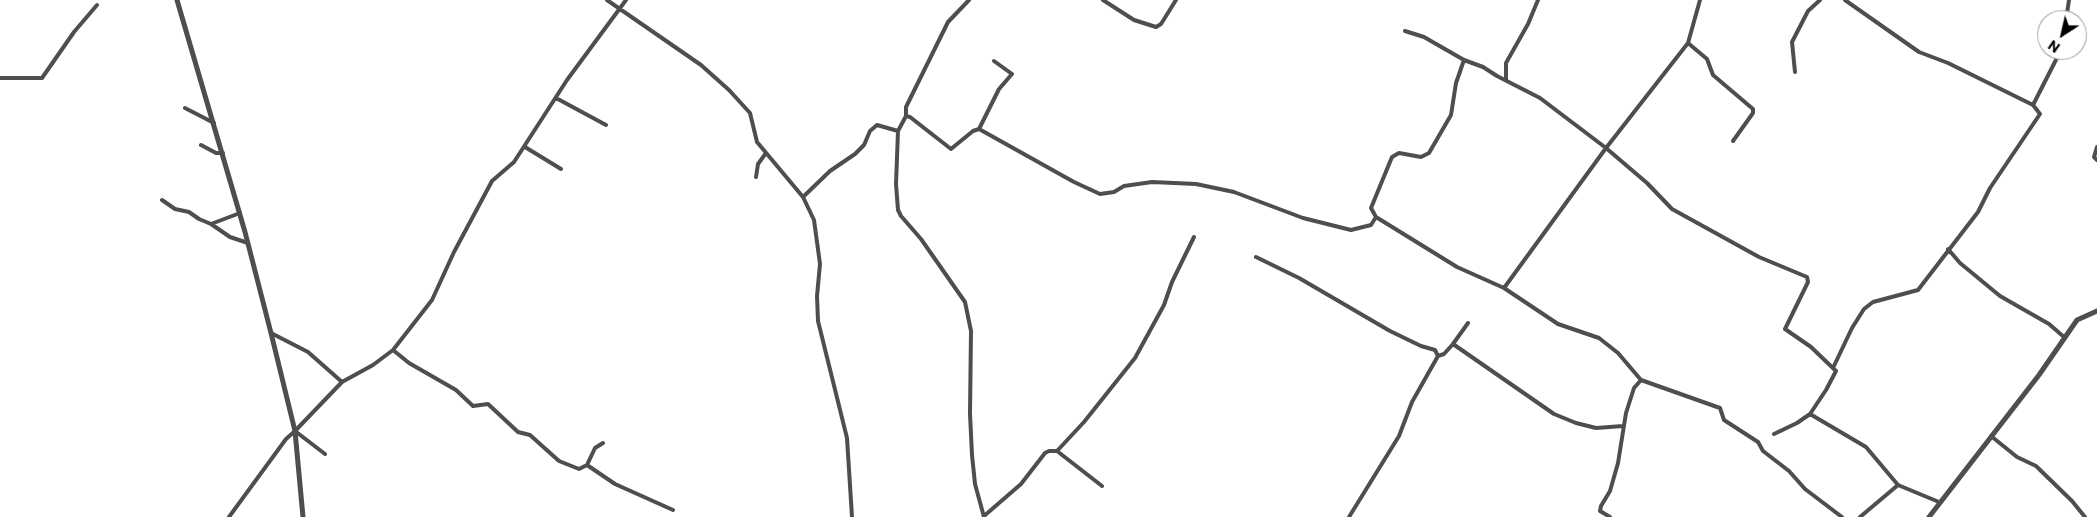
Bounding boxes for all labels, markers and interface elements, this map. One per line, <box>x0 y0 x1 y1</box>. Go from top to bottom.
north arrow <box>2037 10 2087 60</box>
text: N <box>2045 37 2063 57</box>

